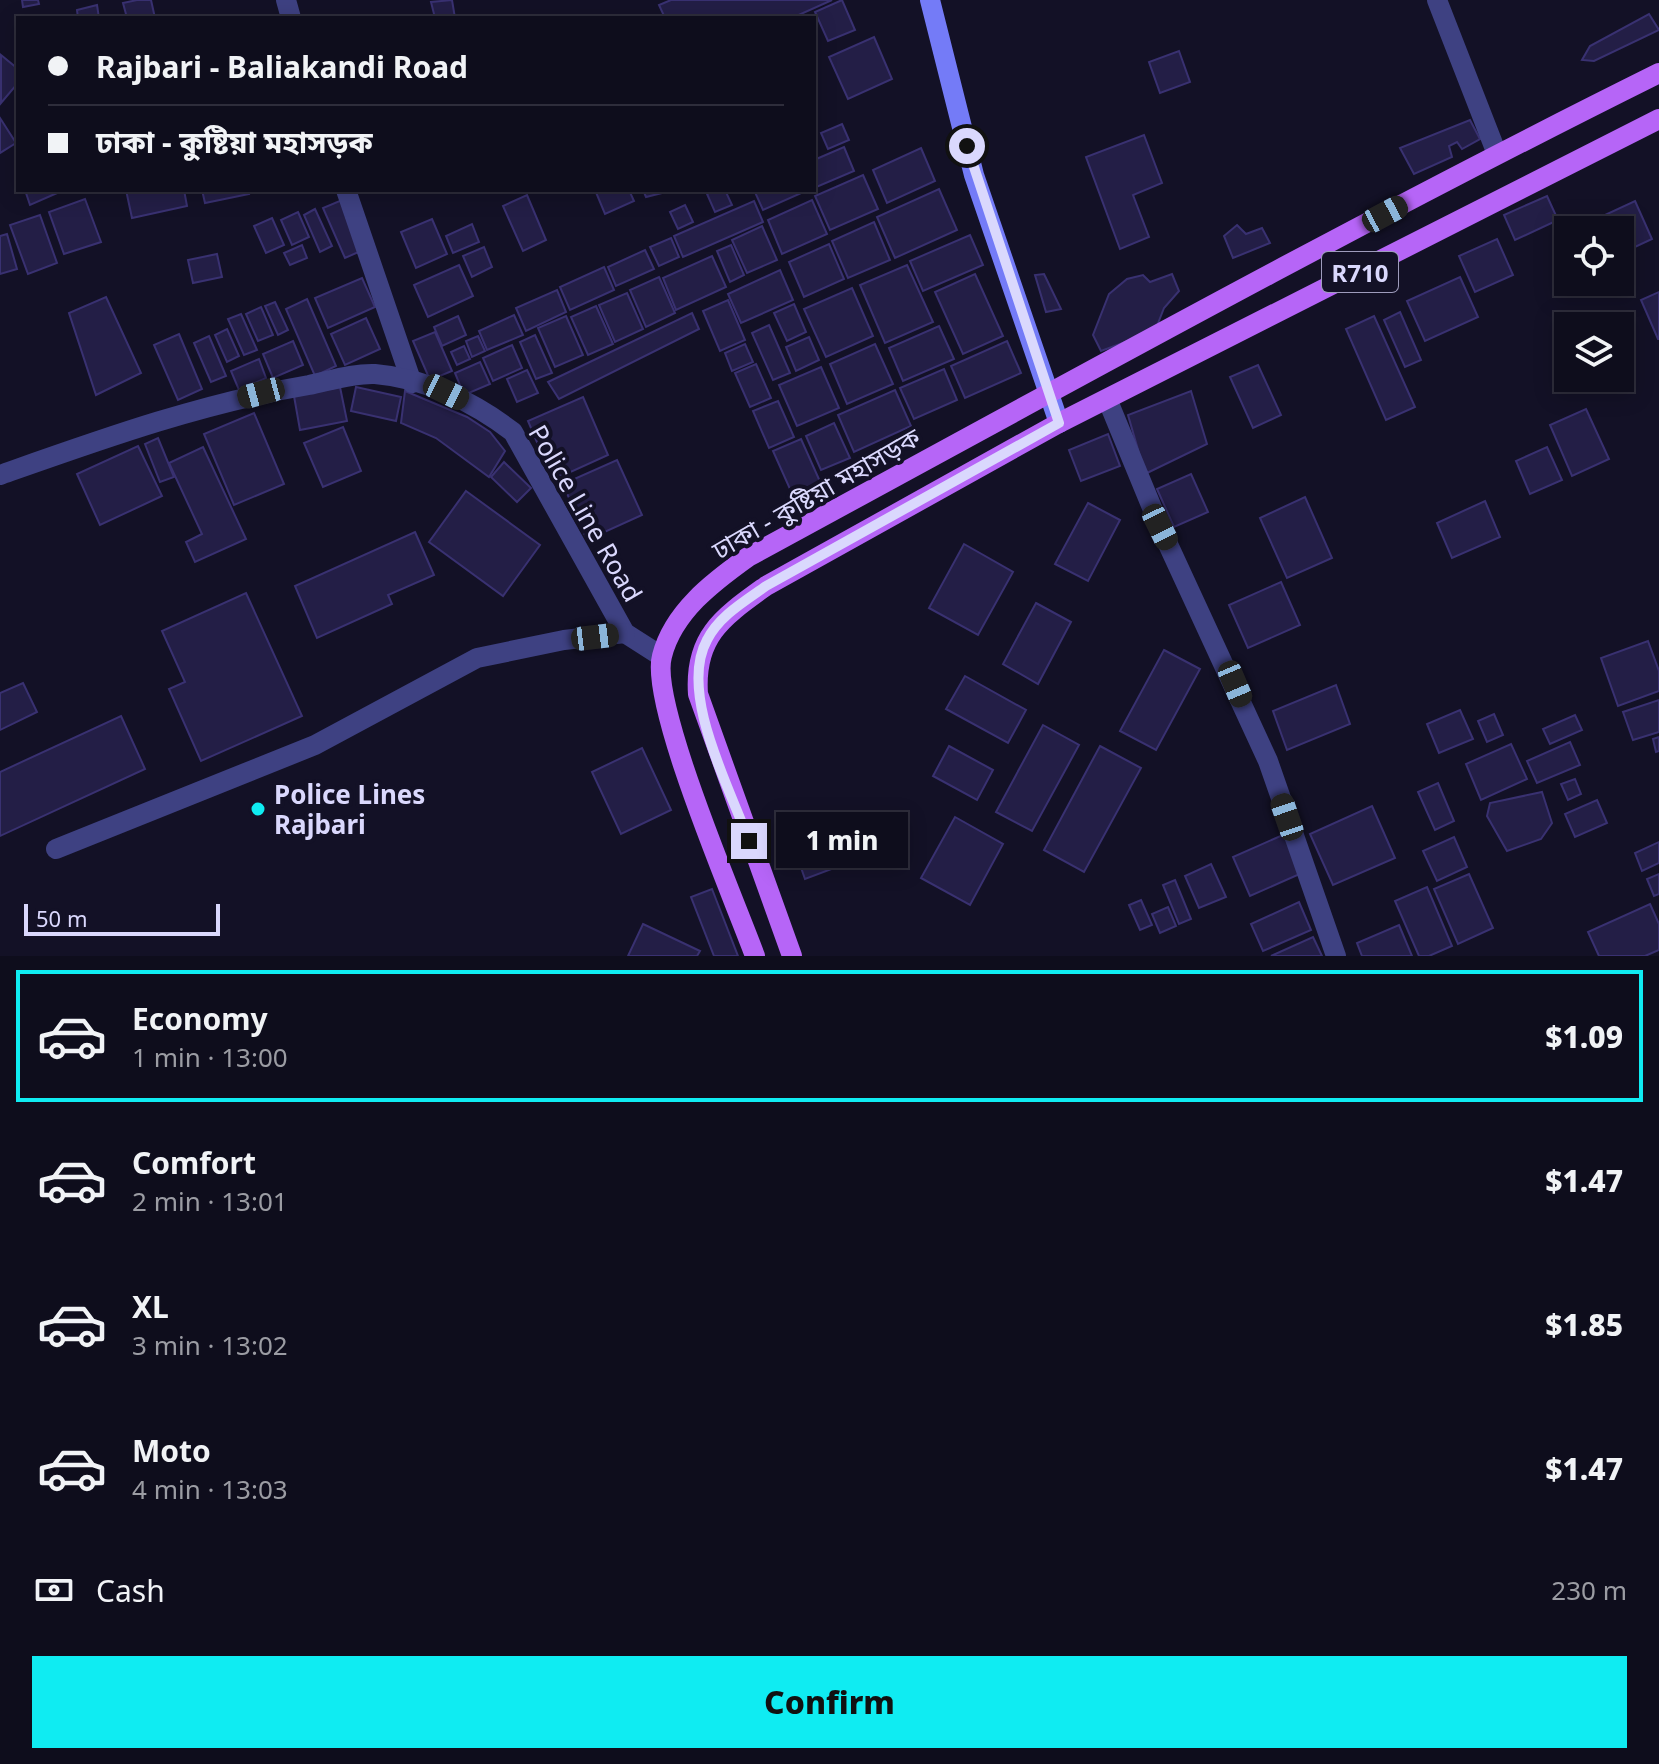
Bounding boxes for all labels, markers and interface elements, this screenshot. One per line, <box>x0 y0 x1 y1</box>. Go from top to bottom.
text: Rajbari - Baliakandi Road <box>96 46 468 87</box>
text: ঢাকা - কুষ্টিয়া মহাসড়ক <box>96 121 373 162</box>
route start <box>949 128 985 164</box>
car <box>1358 192 1412 236</box>
map controls <box>1554 216 1634 392</box>
button: locate <box>1554 216 1634 296</box>
road number: R710 <box>1322 252 1398 292</box>
button: layers <box>1554 312 1634 392</box>
car <box>419 371 473 413</box>
car <box>235 375 287 411</box>
street label: Police Line Road <box>521 418 651 608</box>
street label: ঢাকা - কুষ্টিয়া মহাসড়ক <box>704 418 928 568</box>
car <box>1139 500 1181 554</box>
car <box>570 622 620 652</box>
car <box>1215 657 1255 711</box>
place label: Police Lines Rajbari <box>274 776 425 842</box>
car <box>1268 790 1306 844</box>
marker: Police Lines Rajbari <box>249 800 267 818</box>
callout: 1 min <box>777 813 909 869</box>
text: 1 min <box>806 822 878 858</box>
route end <box>731 823 767 859</box>
scale bar <box>24 900 220 936</box>
text: 50 m <box>36 903 87 933</box>
text: Economy <box>132 998 268 1039</box>
icon: car <box>36 1000 108 1072</box>
text: $1.09 <box>1545 1016 1623 1057</box>
text: 1 min · 13:00 <box>132 1039 288 1075</box>
text: Comfort <box>132 1142 256 1183</box>
icon: car <box>36 1144 108 1216</box>
text: $1.47 <box>1545 1160 1623 1201</box>
text: 2 min · 13:01 <box>132 1183 288 1219</box>
text: XL <box>132 1286 169 1327</box>
icon: car <box>36 1288 108 1360</box>
text: $1.85 <box>1545 1304 1623 1345</box>
text: 3 min · 13:02 <box>132 1327 288 1363</box>
text: Moto <box>132 1430 211 1471</box>
icon: car <box>36 1432 108 1504</box>
text: $1.47 <box>1545 1448 1623 1489</box>
text: 4 min · 13:03 <box>132 1471 288 1507</box>
icon: cash <box>32 1568 76 1612</box>
text: Cash <box>96 1570 165 1611</box>
text: 230 m <box>1551 1572 1627 1608</box>
button: Confirm <box>32 1656 1627 1748</box>

